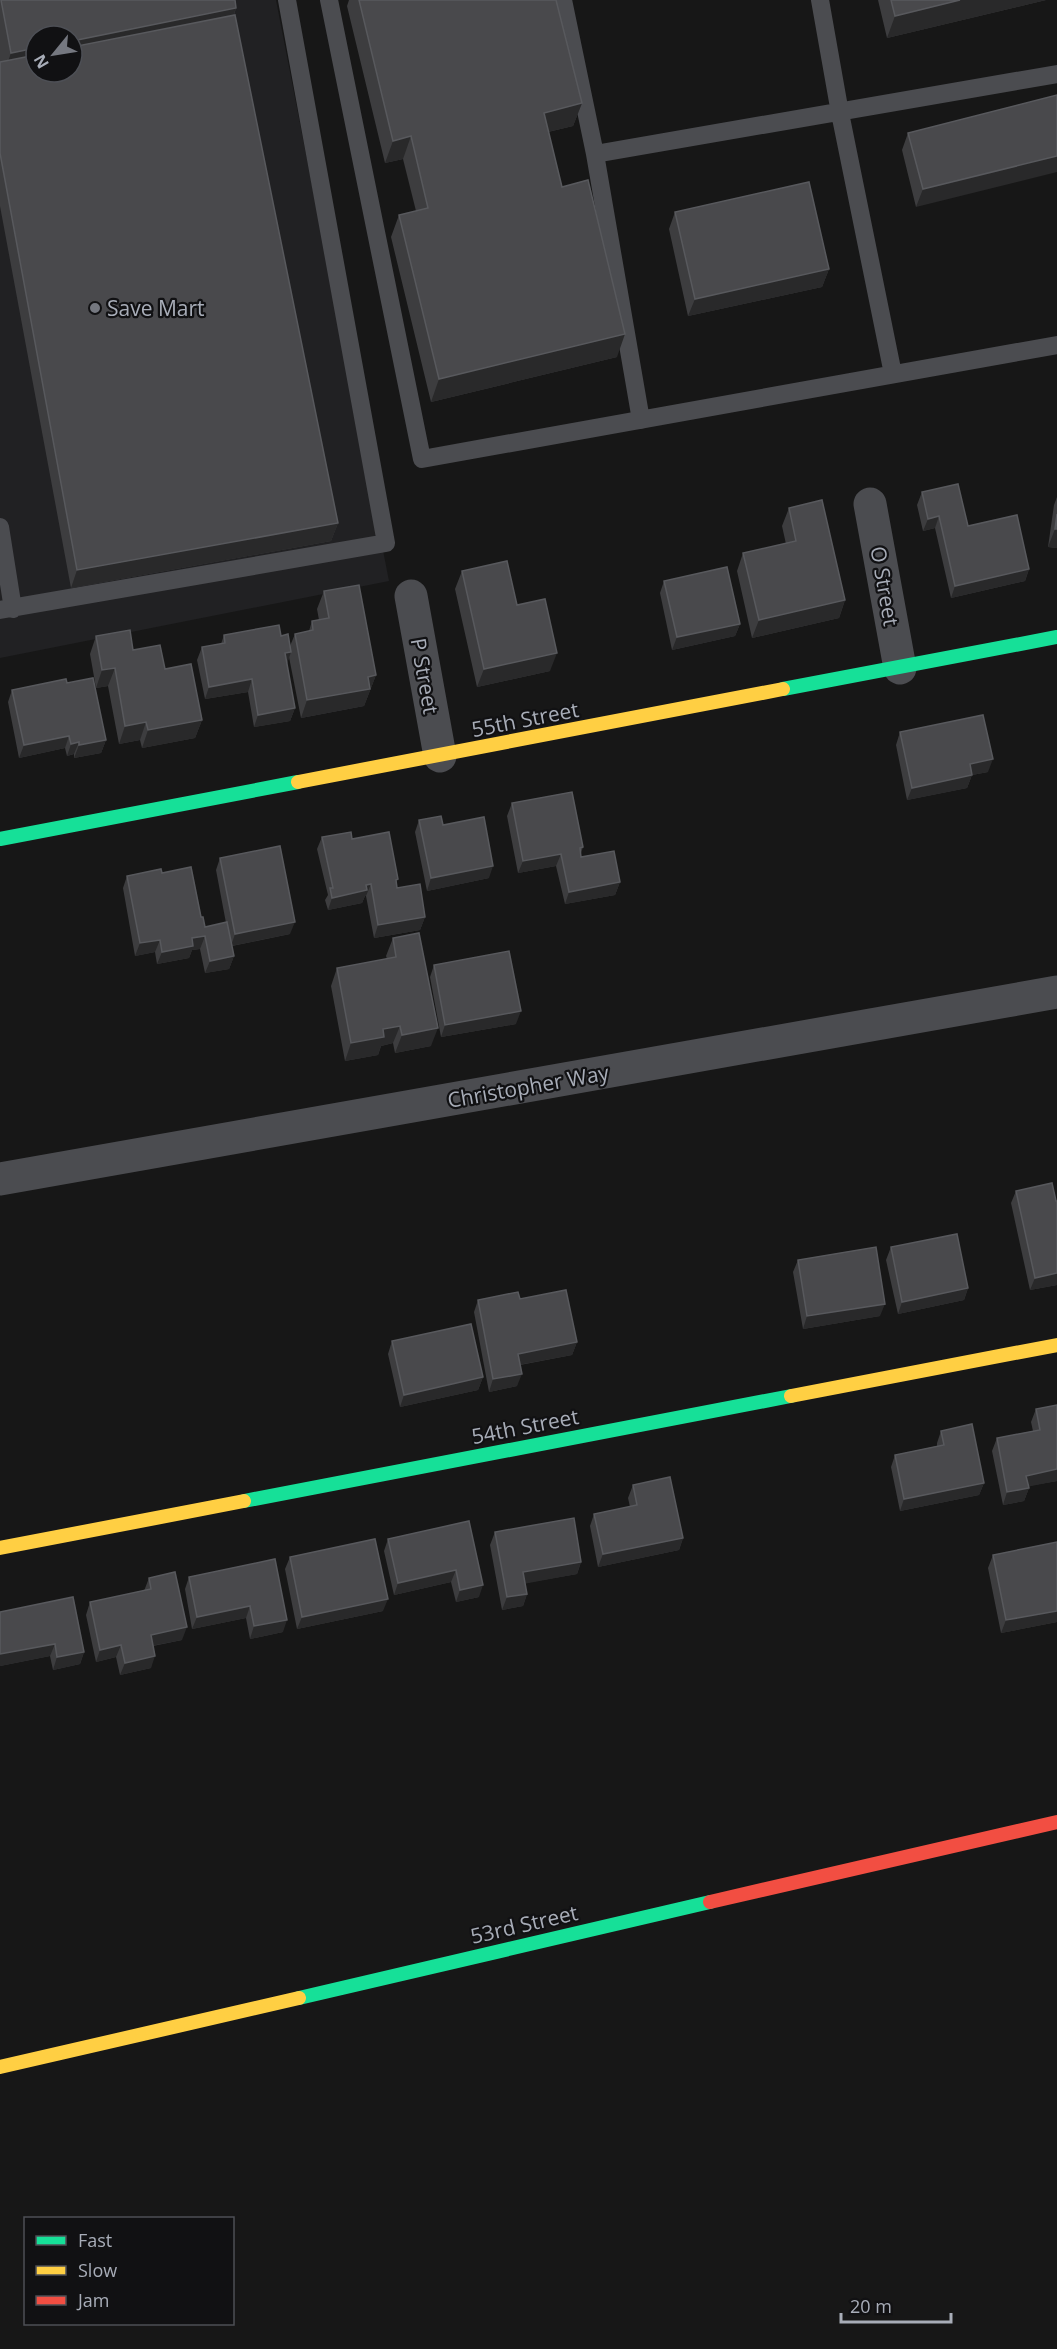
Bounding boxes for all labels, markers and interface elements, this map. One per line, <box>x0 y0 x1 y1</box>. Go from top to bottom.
north arrow <box>24 24 84 84</box>
text: N <box>28 50 54 73</box>
place label: Save Mart <box>107 294 205 322</box>
marker: Save Mart <box>88 301 102 315</box>
street label: O Street <box>864 544 906 628</box>
street label: P Street <box>405 636 445 716</box>
street label: 55th Street <box>469 695 581 743</box>
street label: Christopher Way <box>445 1058 611 1114</box>
street label: 54th Street <box>469 1402 581 1450</box>
street label: 53rd Street <box>467 1898 581 1950</box>
legend <box>24 2217 234 2325</box>
text: Fast <box>78 2228 112 2252</box>
text: Slow <box>78 2258 117 2282</box>
scale bar <box>841 2286 950 2324</box>
text: Jam <box>76 2288 110 2312</box>
text: 20 m <box>850 2294 892 2318</box>

